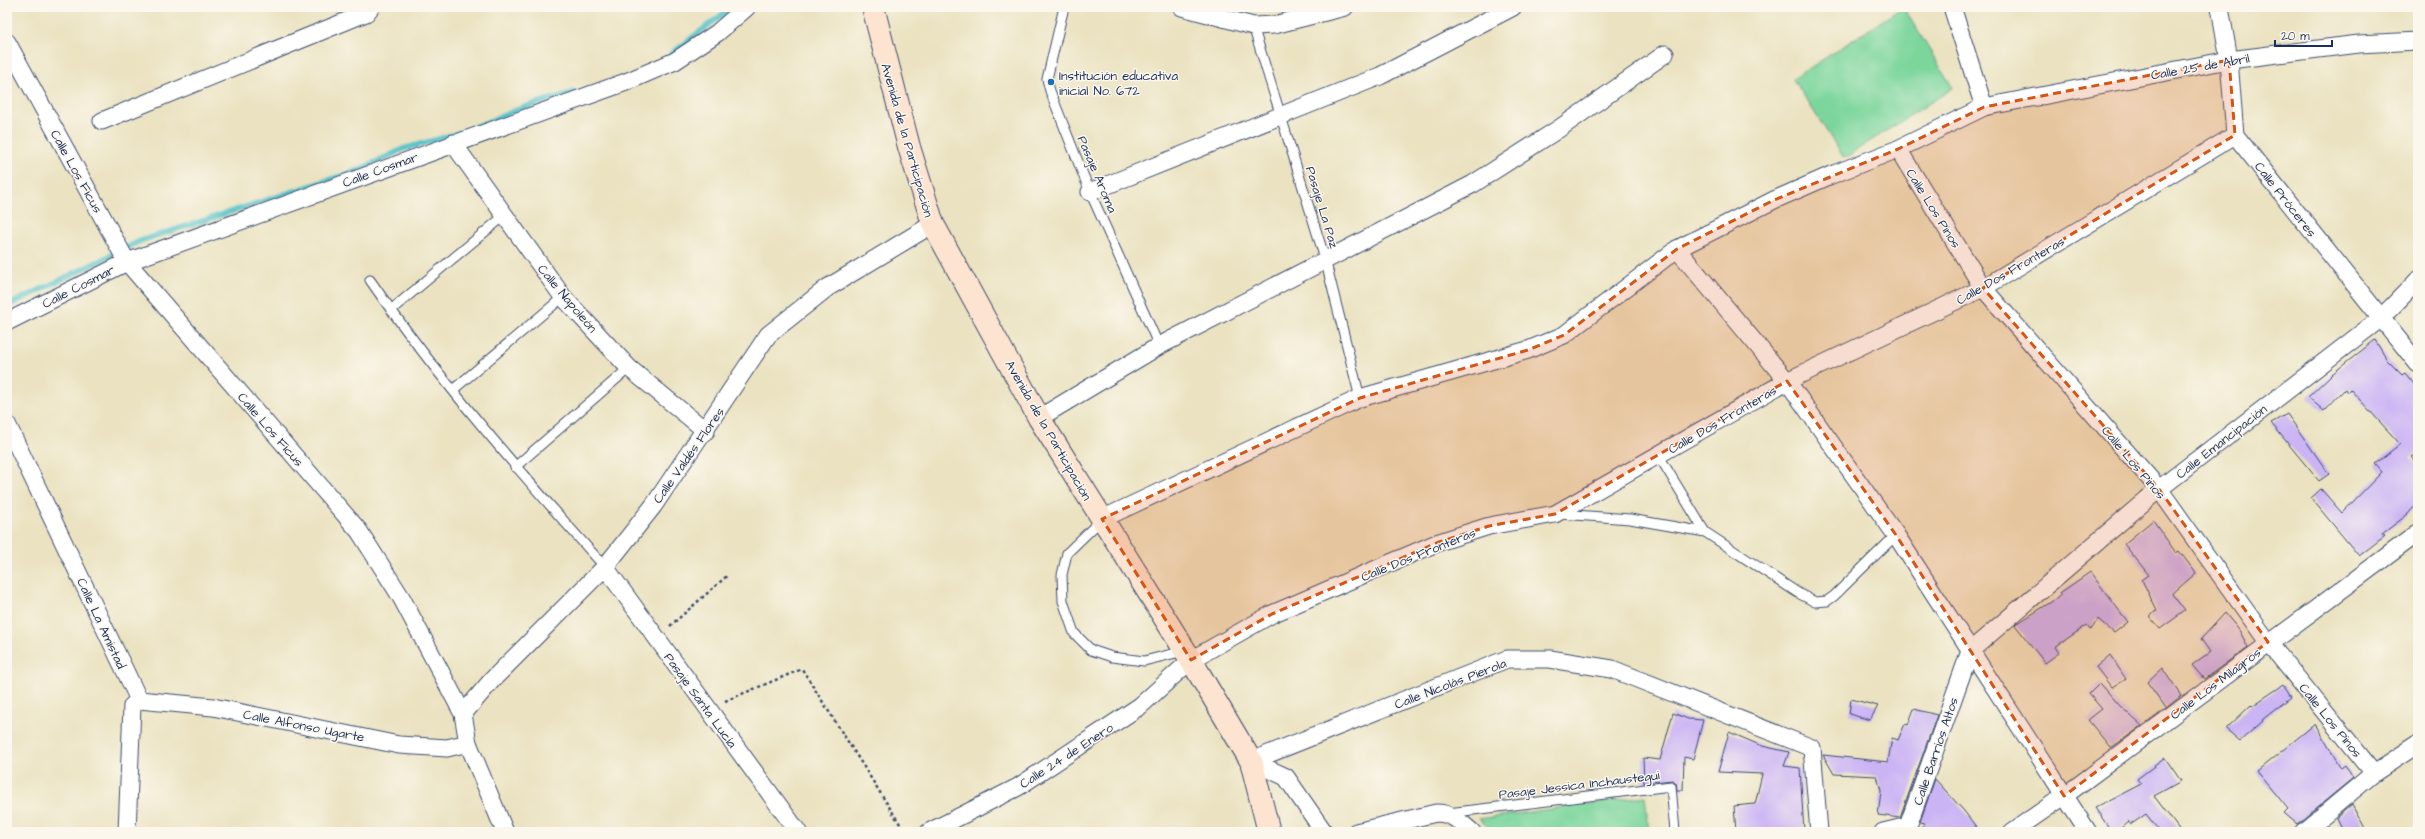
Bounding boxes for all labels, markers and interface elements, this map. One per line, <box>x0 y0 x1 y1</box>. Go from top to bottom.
scale bar <box>2275 22 2332 48</box>
text: 20 m <box>2281 28 2310 45</box>
street label: Calle 25 de Abril <box>2150 49 2251 85</box>
street label: Avenida de la Participación <box>876 61 938 220</box>
place label: Institución educativa inicial No. 672 <box>1059 67 1178 100</box>
marker: Institución educativa inicial No. 672 <box>1046 77 1056 87</box>
street label: Calle Los Ficus <box>46 127 107 217</box>
street label: Pasaje Aroma <box>1073 133 1122 216</box>
street label: Calle Cosmar <box>340 148 421 192</box>
street label: Calle Próceres <box>2250 158 2321 241</box>
street label: Pasaje La Paz <box>1301 164 1343 251</box>
street label: Calle Los Pinos <box>1901 165 1965 252</box>
street label: Calle Dos Fronteras <box>1953 232 2068 309</box>
street label: Calle Cosmar <box>39 261 118 313</box>
street label: Calle Napoleón <box>533 261 602 337</box>
street label: Avenida de la Participación <box>1001 357 1096 504</box>
street label: Calle Dos Fronteras <box>1665 381 1780 458</box>
street label: Calle Los Ficus <box>233 389 308 471</box>
street label: Calle Emancipación <box>2172 400 2271 483</box>
street label: Calle Valdés Flores <box>649 404 729 507</box>
street label: Calle Los Pinos <box>2097 422 2170 504</box>
street label: Calle Dos Fronteras <box>1358 524 1479 586</box>
street label: Calle La Amistad <box>72 575 130 672</box>
street label: Calle Los Milagros <box>2167 643 2266 725</box>
street label: Pasaje Santa Lucía <box>660 649 741 752</box>
street label: Calle Nicolás Pierola <box>1392 654 1509 714</box>
street label: Calle Los Pinos <box>2295 680 2366 762</box>
street label: Calle Barrios Altos <box>1909 695 1963 808</box>
street label: Calle Alfonso Ugarte <box>241 705 366 748</box>
street label: Calle 24 de Enero <box>1016 718 1117 793</box>
street label: Pasaje Jessica Inchaustegui <box>1498 766 1661 805</box>

